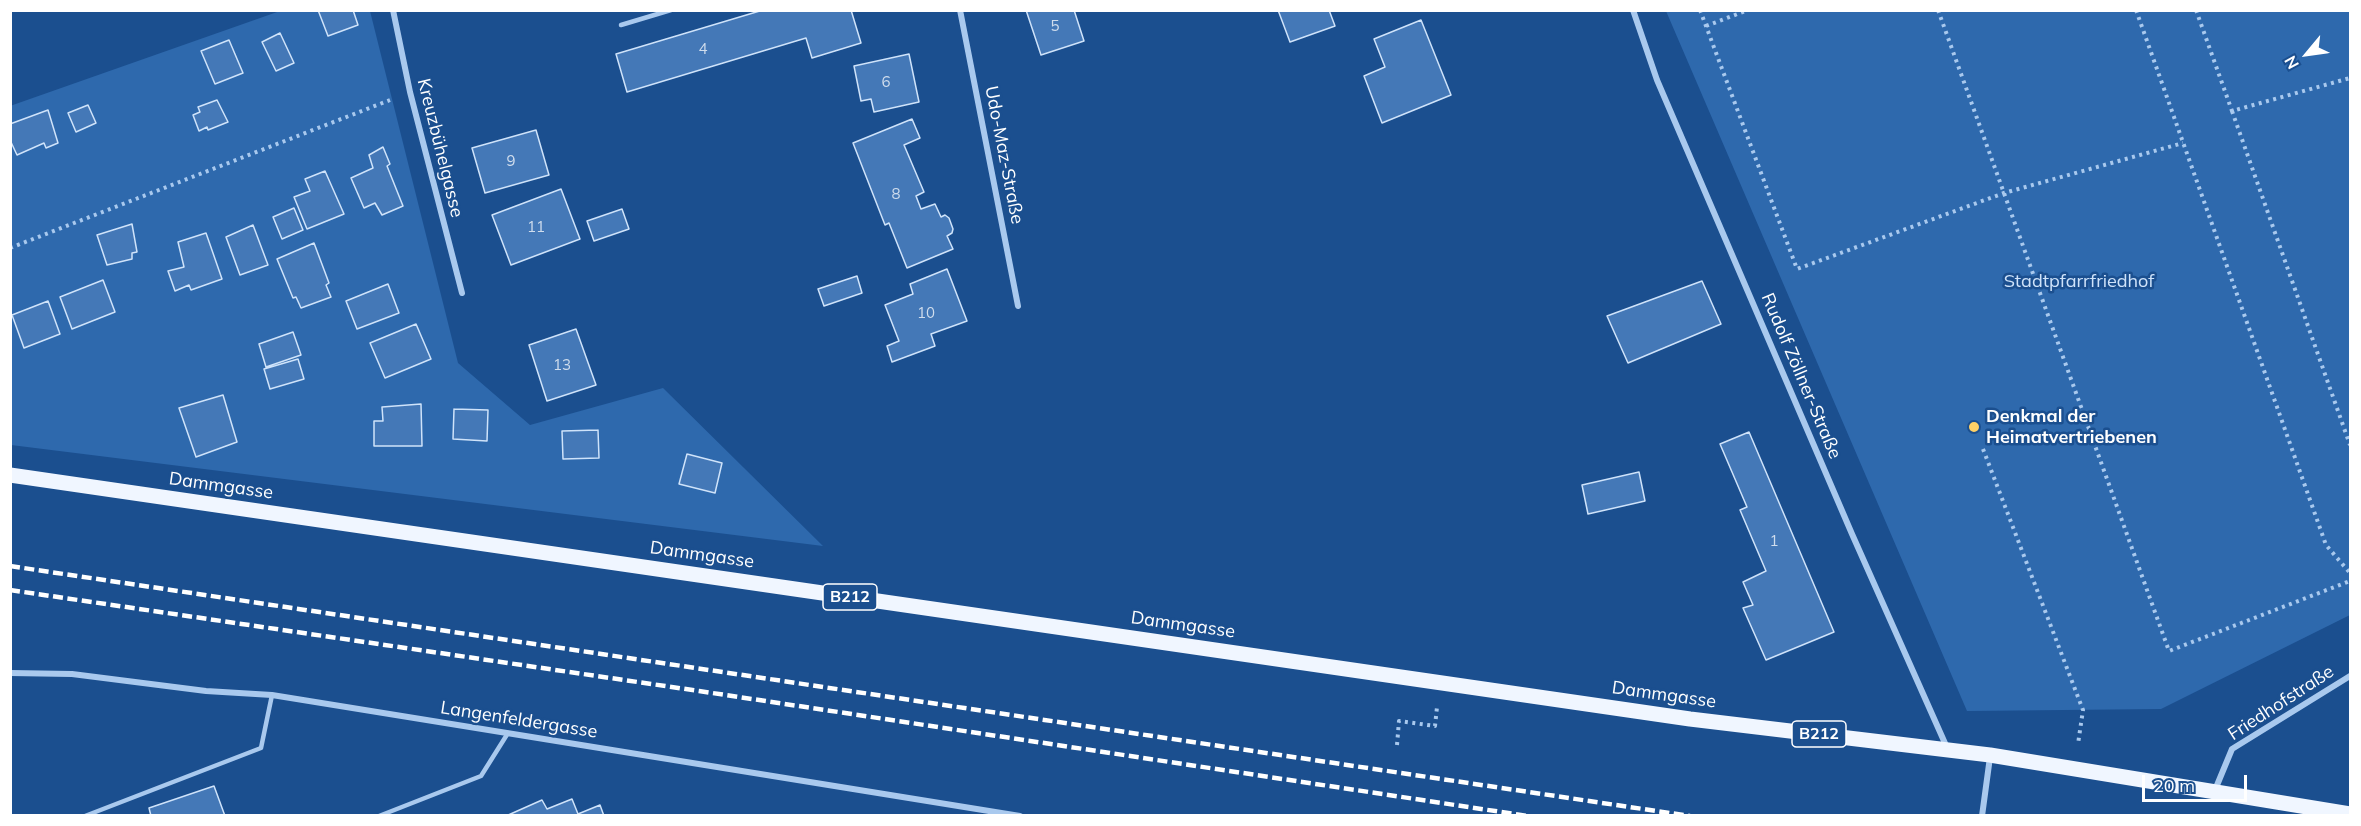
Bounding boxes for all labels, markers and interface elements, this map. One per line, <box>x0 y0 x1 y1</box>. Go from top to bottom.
house number: 5 <box>1051 17 1059 35</box>
north arrow <box>2277 24 2337 84</box>
house number: 4 <box>699 40 707 58</box>
text: N <box>2280 53 2303 73</box>
house number: 6 <box>882 73 890 91</box>
street label: Kreuzbühelgasse <box>412 76 468 220</box>
street label: Udo-Maz-Straße <box>980 84 1028 226</box>
house number: 9 <box>507 152 515 170</box>
house number: 8 <box>892 185 900 203</box>
house number: 11 <box>527 218 545 236</box>
park label: Stadtpfarrfriedhof <box>2004 271 2154 293</box>
street label: Rudolf Zöllner-Straße <box>1756 290 1846 462</box>
house number: 10 <box>917 304 935 322</box>
house number: 13 <box>553 356 571 374</box>
place label: Denkmal der Heimatvertriebenen <box>1986 406 2157 448</box>
marker: Denkmal der Heimatvertriebenen <box>1967 420 1981 434</box>
street label: Dammgasse <box>167 468 275 504</box>
house number: 1 <box>1770 532 1778 550</box>
street label: Dammgasse <box>648 537 756 573</box>
road number: B212 <box>823 584 877 610</box>
street label: Dammgasse <box>1129 607 1237 643</box>
street label: Friedhofstraße <box>2224 661 2338 745</box>
street label: Dammgasse <box>1610 677 1718 713</box>
street label: Langenfeldergasse <box>439 697 599 743</box>
road number: B212 <box>1792 721 1846 747</box>
scale bar <box>2145 763 2250 801</box>
text: 20 m <box>2153 774 2195 797</box>

